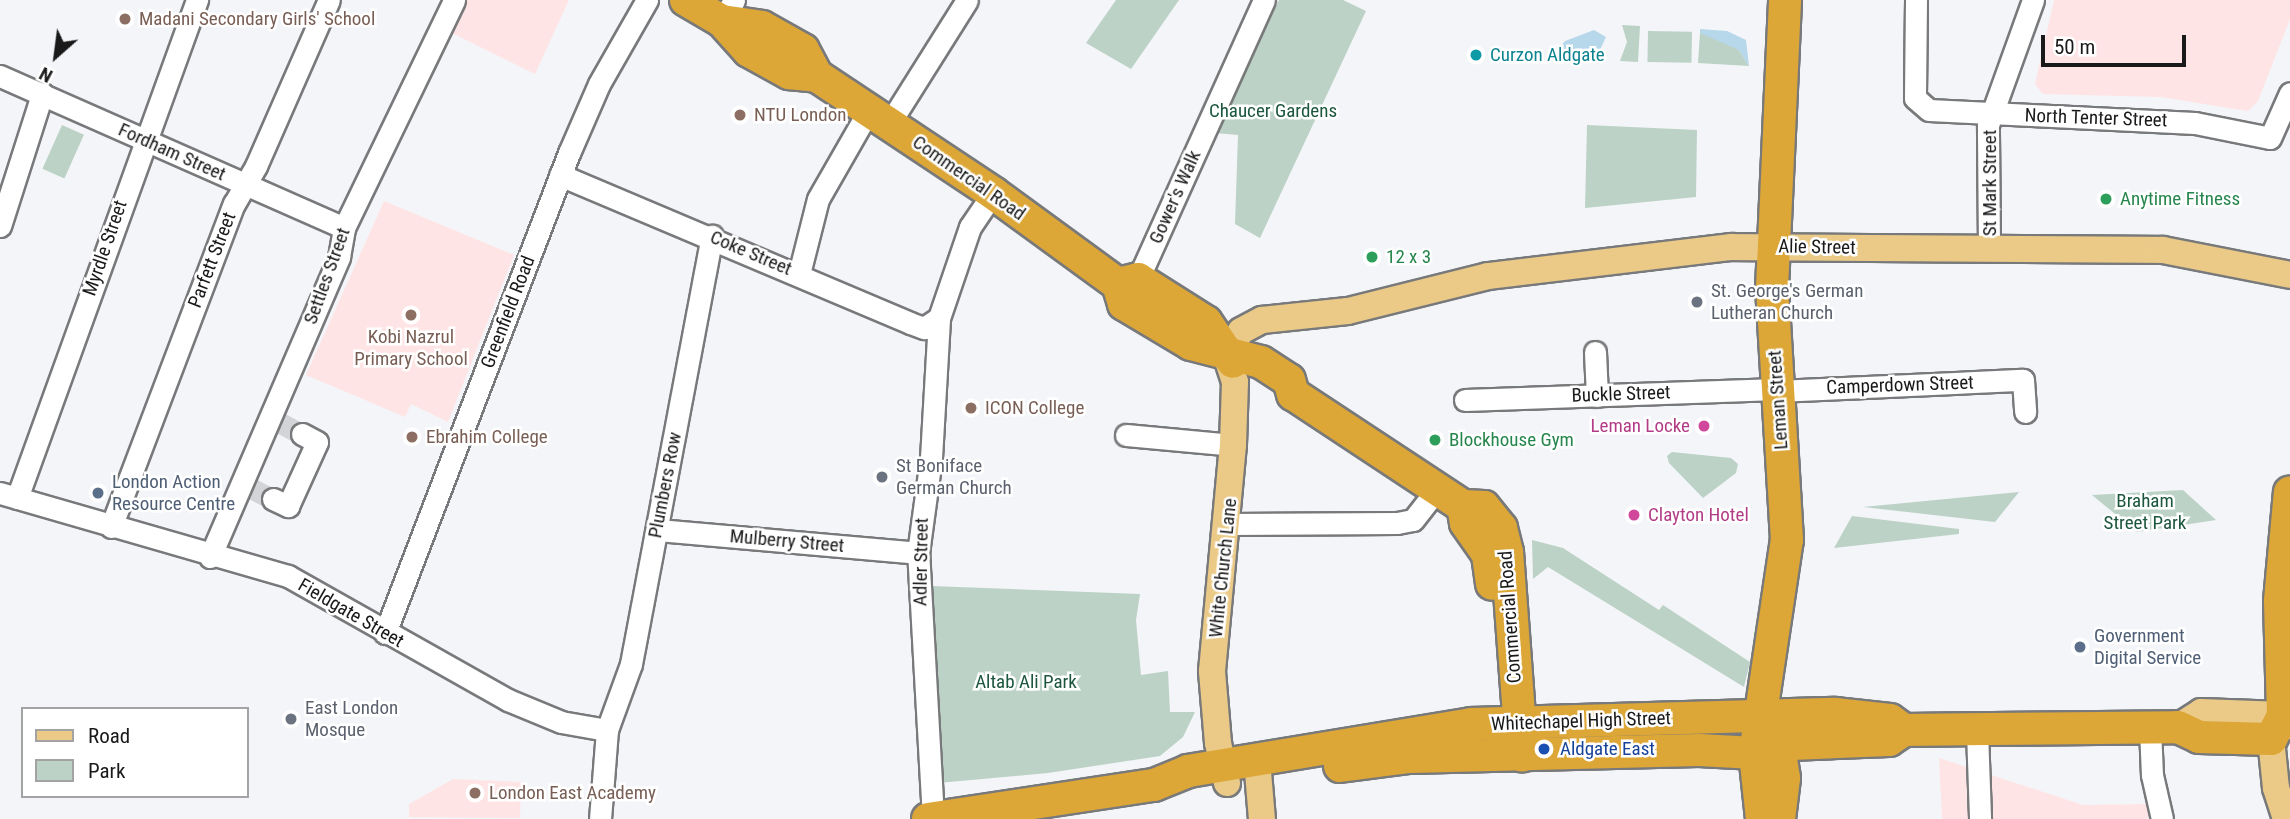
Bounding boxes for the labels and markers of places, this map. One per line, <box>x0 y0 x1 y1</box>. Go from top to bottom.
place label: Madani Secondary Girls' School <box>139 8 375 30</box>
marker: Madani Secondary Girls' School <box>117 11 133 27</box>
place label: Curzon Aldgate <box>1490 44 1605 66</box>
marker: Curzon Aldgate <box>1468 47 1484 63</box>
place label: NTU London <box>754 104 846 126</box>
marker: NTU London <box>732 107 748 123</box>
place label: Anytime Fitness <box>2120 188 2240 210</box>
marker: Anytime Fitness <box>2098 191 2114 207</box>
place label: 12 x 3 <box>1386 246 1431 268</box>
marker: 12 x 3 <box>1364 249 1380 265</box>
place label: St. George's German Lutheran Church <box>1711 280 1863 324</box>
marker: St. George's German Lutheran Church <box>1689 294 1705 310</box>
marker: Kobi Nazrul Primary School <box>403 307 419 323</box>
place label: Kobi Nazrul Primary School <box>354 326 468 370</box>
place label: ICON College <box>985 397 1084 419</box>
marker: ICON College <box>963 400 979 416</box>
place label: Leman Locke <box>1590 415 1690 437</box>
marker: Leman Locke <box>1696 418 1712 434</box>
place label: Ebrahim College <box>426 426 548 448</box>
marker: Ebrahim College <box>404 429 420 445</box>
place label: Blockhouse Gym <box>1449 429 1574 451</box>
marker: Blockhouse Gym <box>1427 432 1443 448</box>
place label: St Boniface German Church <box>896 455 1012 499</box>
marker: St Boniface German Church <box>874 469 890 485</box>
place label: London Action Resource Centre <box>112 471 235 515</box>
marker: London Action Resource Centre <box>90 485 106 501</box>
place label: Clayton Hotel <box>1648 504 1749 526</box>
marker: Clayton Hotel <box>1626 507 1642 523</box>
place label: Government Digital Service <box>2094 625 2201 669</box>
marker: Government Digital Service <box>2072 639 2088 655</box>
place label: East London Mosque <box>305 697 398 741</box>
marker: East London Mosque <box>283 711 299 727</box>
place label: Aldgate East <box>1560 738 1655 760</box>
marker: Aldgate East <box>1534 739 1554 759</box>
place label: London East Academy <box>489 782 656 804</box>
marker: London East Academy <box>467 785 483 801</box>

